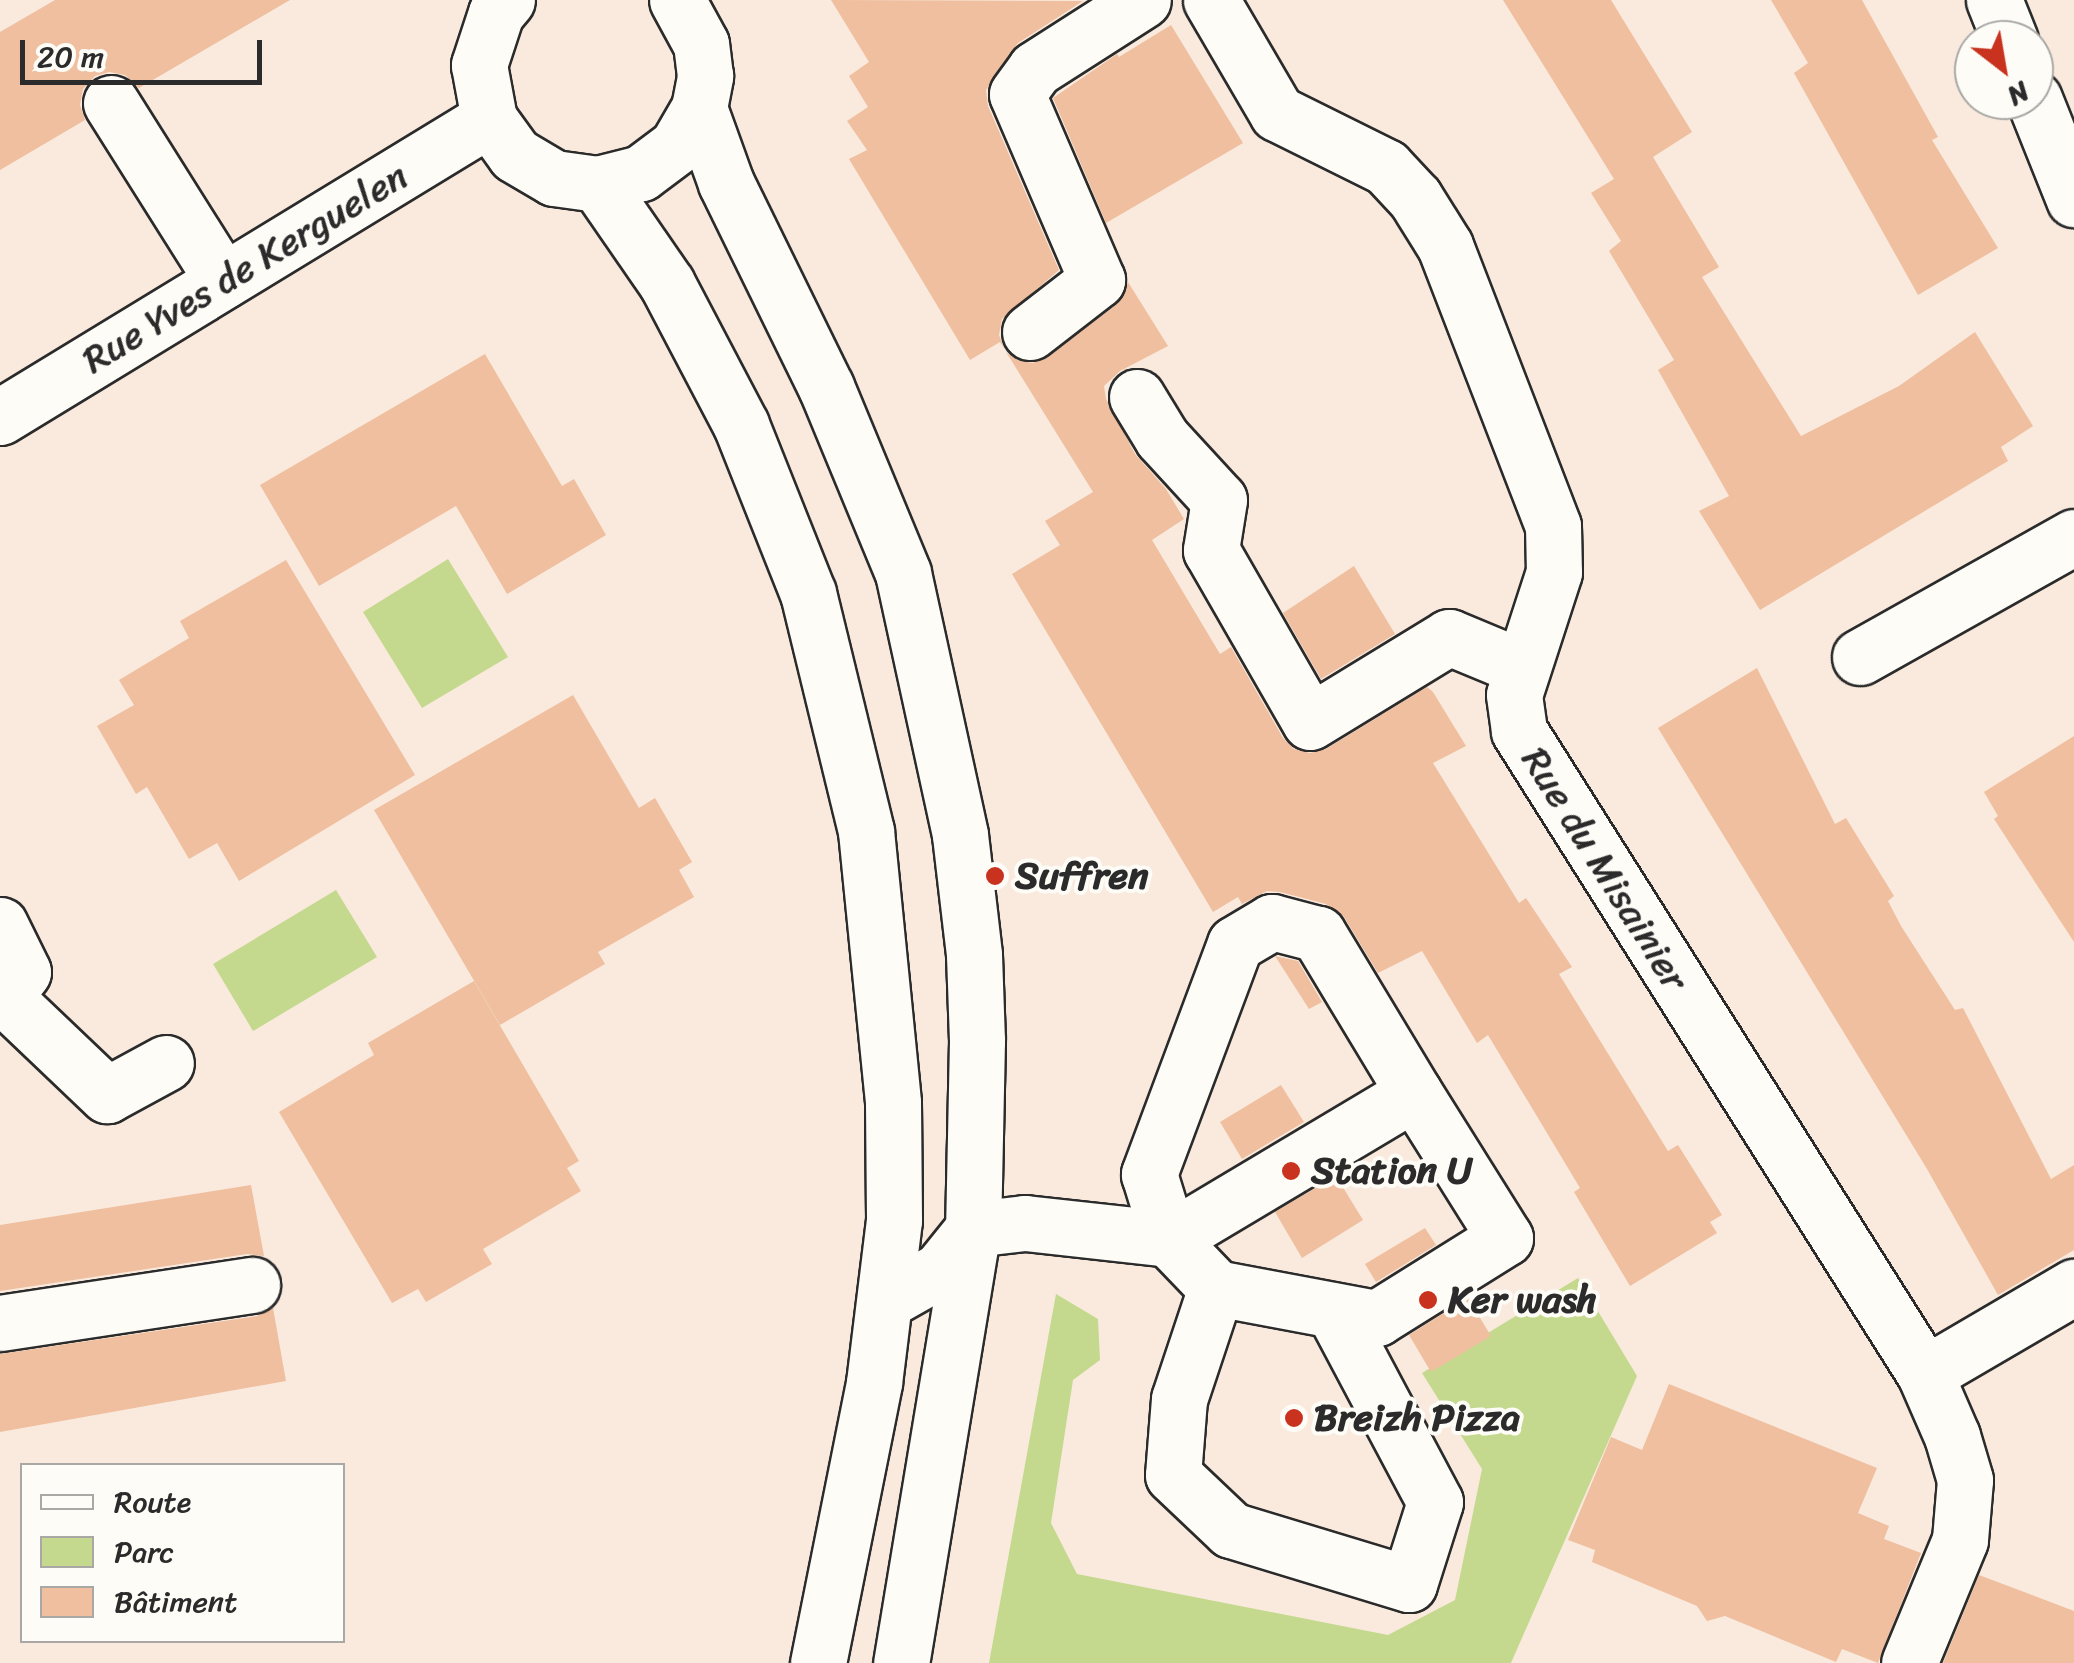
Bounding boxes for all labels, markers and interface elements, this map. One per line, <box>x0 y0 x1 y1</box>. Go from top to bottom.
scale bar <box>25 20 268 82</box>
north arrow <box>1954 20 2054 120</box>
text: 20 m <box>37 30 104 84</box>
text: N <box>1998 68 2040 120</box>
street label: Rue Yves de Kerguelen <box>74 153 416 383</box>
street label: Rue du Misainier <box>1512 739 1698 999</box>
place label: Suffren <box>1015 853 1148 899</box>
marker: Suffren <box>984 865 1006 887</box>
place label: Station U <box>1311 1148 1472 1194</box>
marker: Station U <box>1280 1160 1302 1182</box>
place label: Ker wash <box>1448 1277 1599 1323</box>
marker: Ker wash <box>1417 1289 1439 1311</box>
place label: Breizh Pizza <box>1314 1395 1520 1441</box>
marker: Breizh Pizza <box>1283 1407 1305 1429</box>
legend <box>20 1463 345 1643</box>
text: Route <box>114 1475 191 1529</box>
text: Parc <box>114 1525 175 1579</box>
text: Bâtiment <box>114 1575 237 1629</box>

